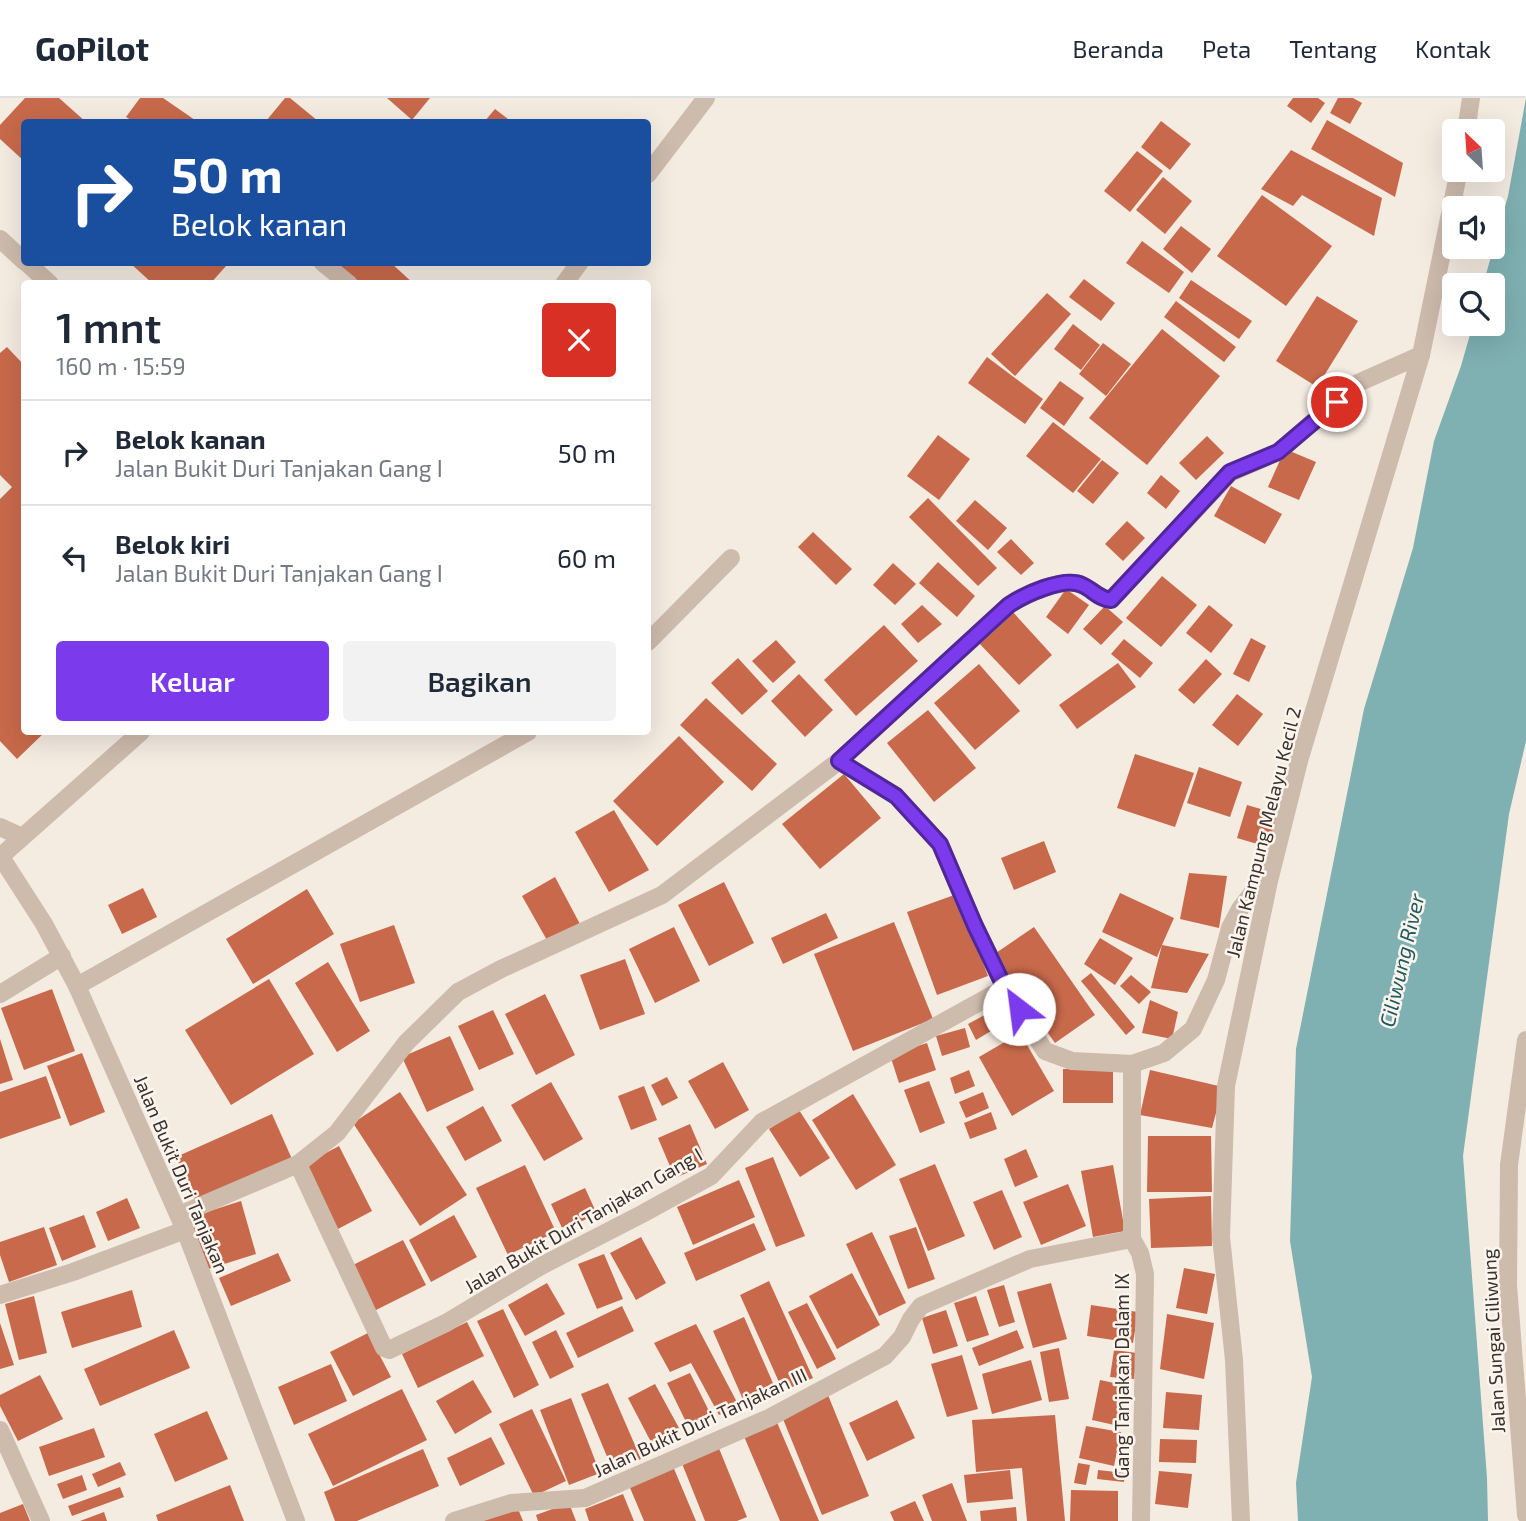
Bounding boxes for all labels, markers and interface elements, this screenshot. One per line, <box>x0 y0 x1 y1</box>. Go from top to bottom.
text: GoPilot <box>35 28 149 68</box>
text: Beranda <box>1073 34 1164 63</box>
text: Peta <box>1202 34 1251 63</box>
text: Tentang <box>1289 34 1377 63</box>
text: Kontak <box>1415 34 1491 63</box>
north arrow <box>1442 119 1505 182</box>
map controls <box>1442 119 1505 336</box>
text: 50 m <box>171 144 283 203</box>
icon: right <box>56 147 147 238</box>
button: sound <box>1442 196 1505 259</box>
text: Belok kanan <box>171 204 347 242</box>
button: search <box>1442 273 1505 336</box>
text: 1 mnt <box>56 301 161 351</box>
button: close <box>542 303 616 377</box>
text: 160 m · 15:59 <box>56 352 186 380</box>
pin <box>1307 372 1367 432</box>
icon: arrive <box>1318 383 1356 421</box>
text: Belok kanan <box>115 423 266 454</box>
icon: right <box>56 434 94 472</box>
text: 50 m <box>558 437 616 468</box>
text: Jalan Bukit Duri Tanjakan Gang I <box>115 454 443 482</box>
text: Belok kiri <box>115 528 230 559</box>
icon: left <box>56 539 94 577</box>
text: 60 m <box>557 542 616 573</box>
text: Jalan Bukit Duri Tanjakan Gang I <box>115 559 443 587</box>
button: Keluar <box>56 641 329 721</box>
button: Bagikan <box>343 641 616 721</box>
street label: Jalan Kampung Melayu Kecil 2 <box>1221 704 1305 960</box>
water label: Ciliwung River <box>1374 890 1429 1029</box>
position arrow <box>982 972 1056 1046</box>
street label: Jalan Bukit Duri Tanjakan <box>130 1071 234 1277</box>
street label: Jalan Bukit Duri Tanjakan Gang I <box>460 1142 706 1298</box>
street label: Jalan Sungai Ciliwung <box>1477 1248 1509 1434</box>
street label: Gang Tanjakan Dalam IX <box>1110 1273 1133 1479</box>
street label: Jalan Bukit Duri Tanjakan III <box>590 1362 810 1482</box>

